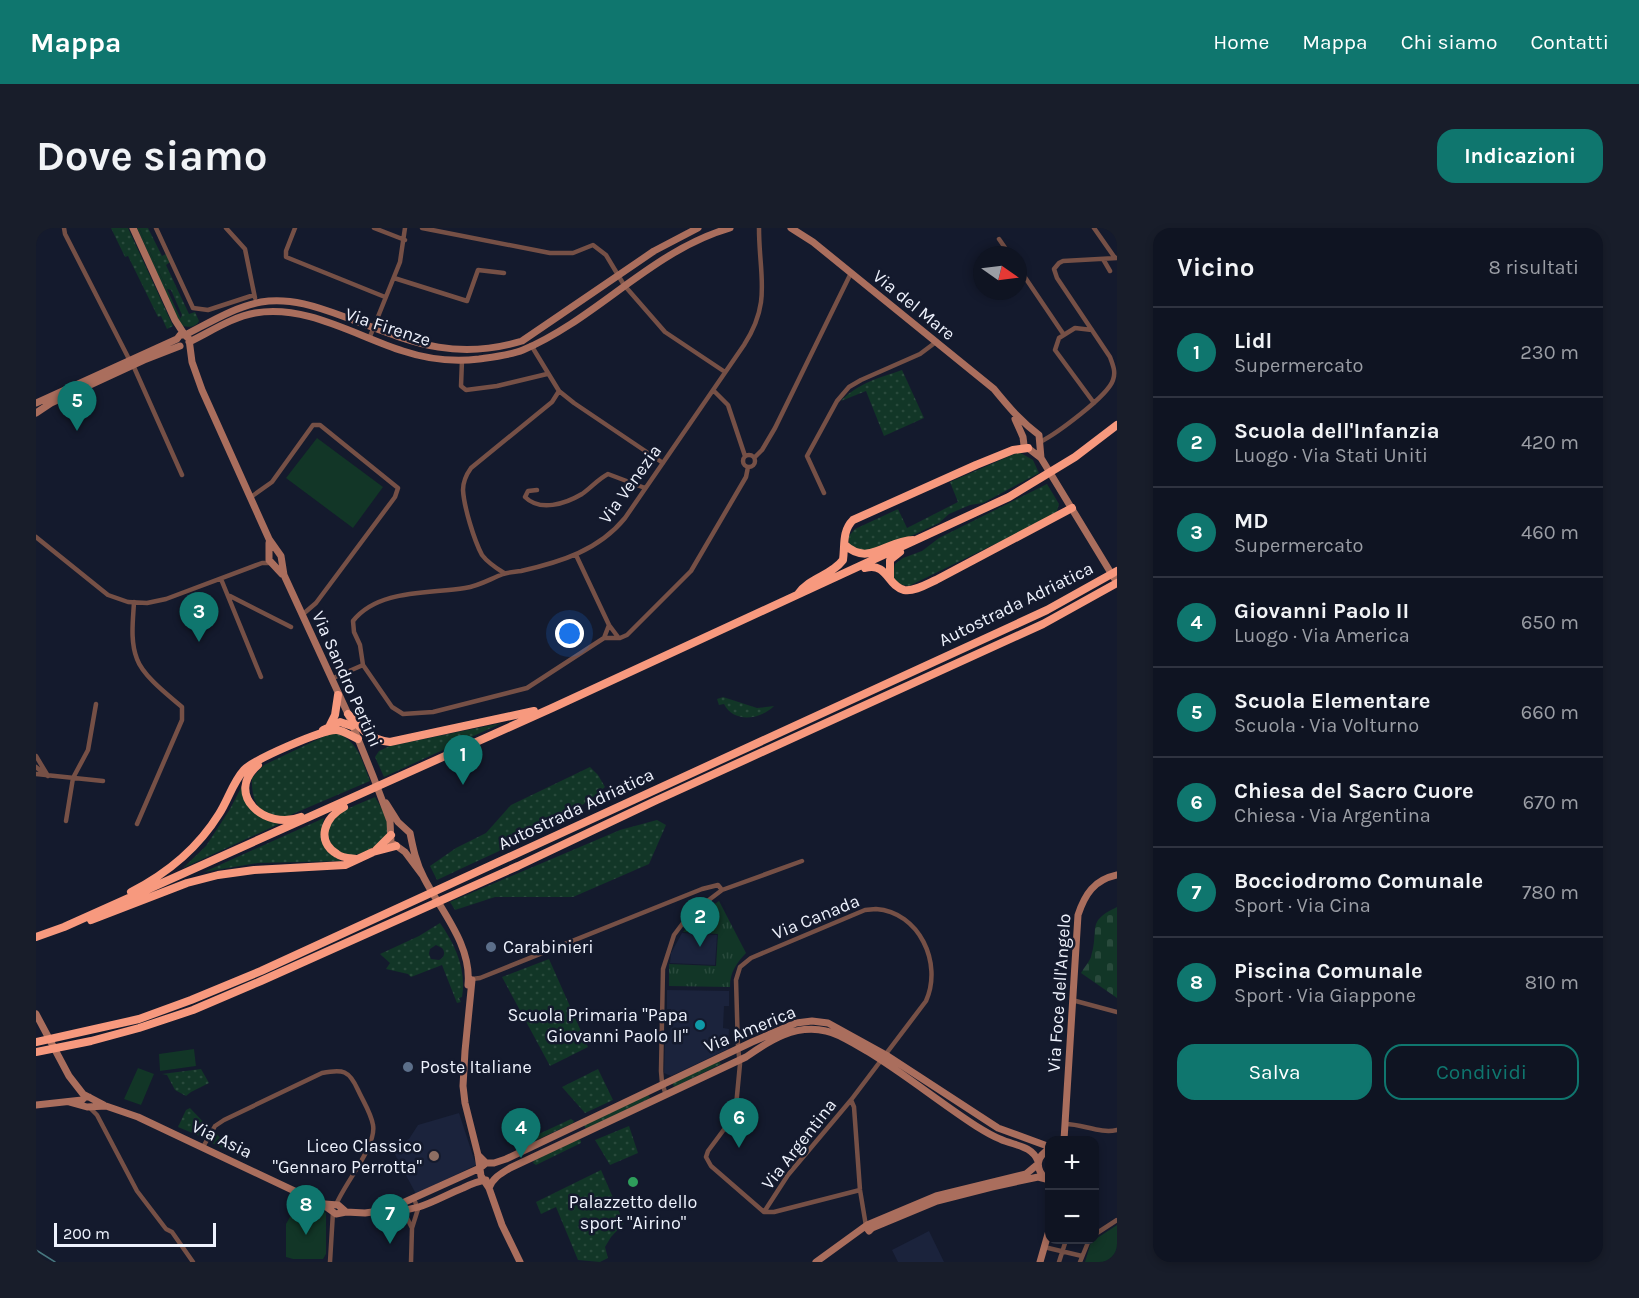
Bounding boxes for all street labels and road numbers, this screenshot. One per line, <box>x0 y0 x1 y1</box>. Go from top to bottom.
street label: Via del Mare <box>868 265 960 345</box>
street label: Via Firenze <box>342 303 434 351</box>
street label: Via Venezia <box>594 440 666 528</box>
street label: Autostrada Adriatica <box>935 557 1097 651</box>
street label: Via Sandro Pertini <box>307 608 387 750</box>
street label: Autostrada Adriatica <box>495 763 657 855</box>
street label: Via Canada <box>769 890 863 944</box>
street label: Via Foce dell'Angelo <box>1042 913 1076 1073</box>
street label: Via America <box>701 1001 799 1057</box>
street label: Via Argentina <box>757 1094 841 1194</box>
street label: Via Asia <box>188 1115 256 1163</box>

